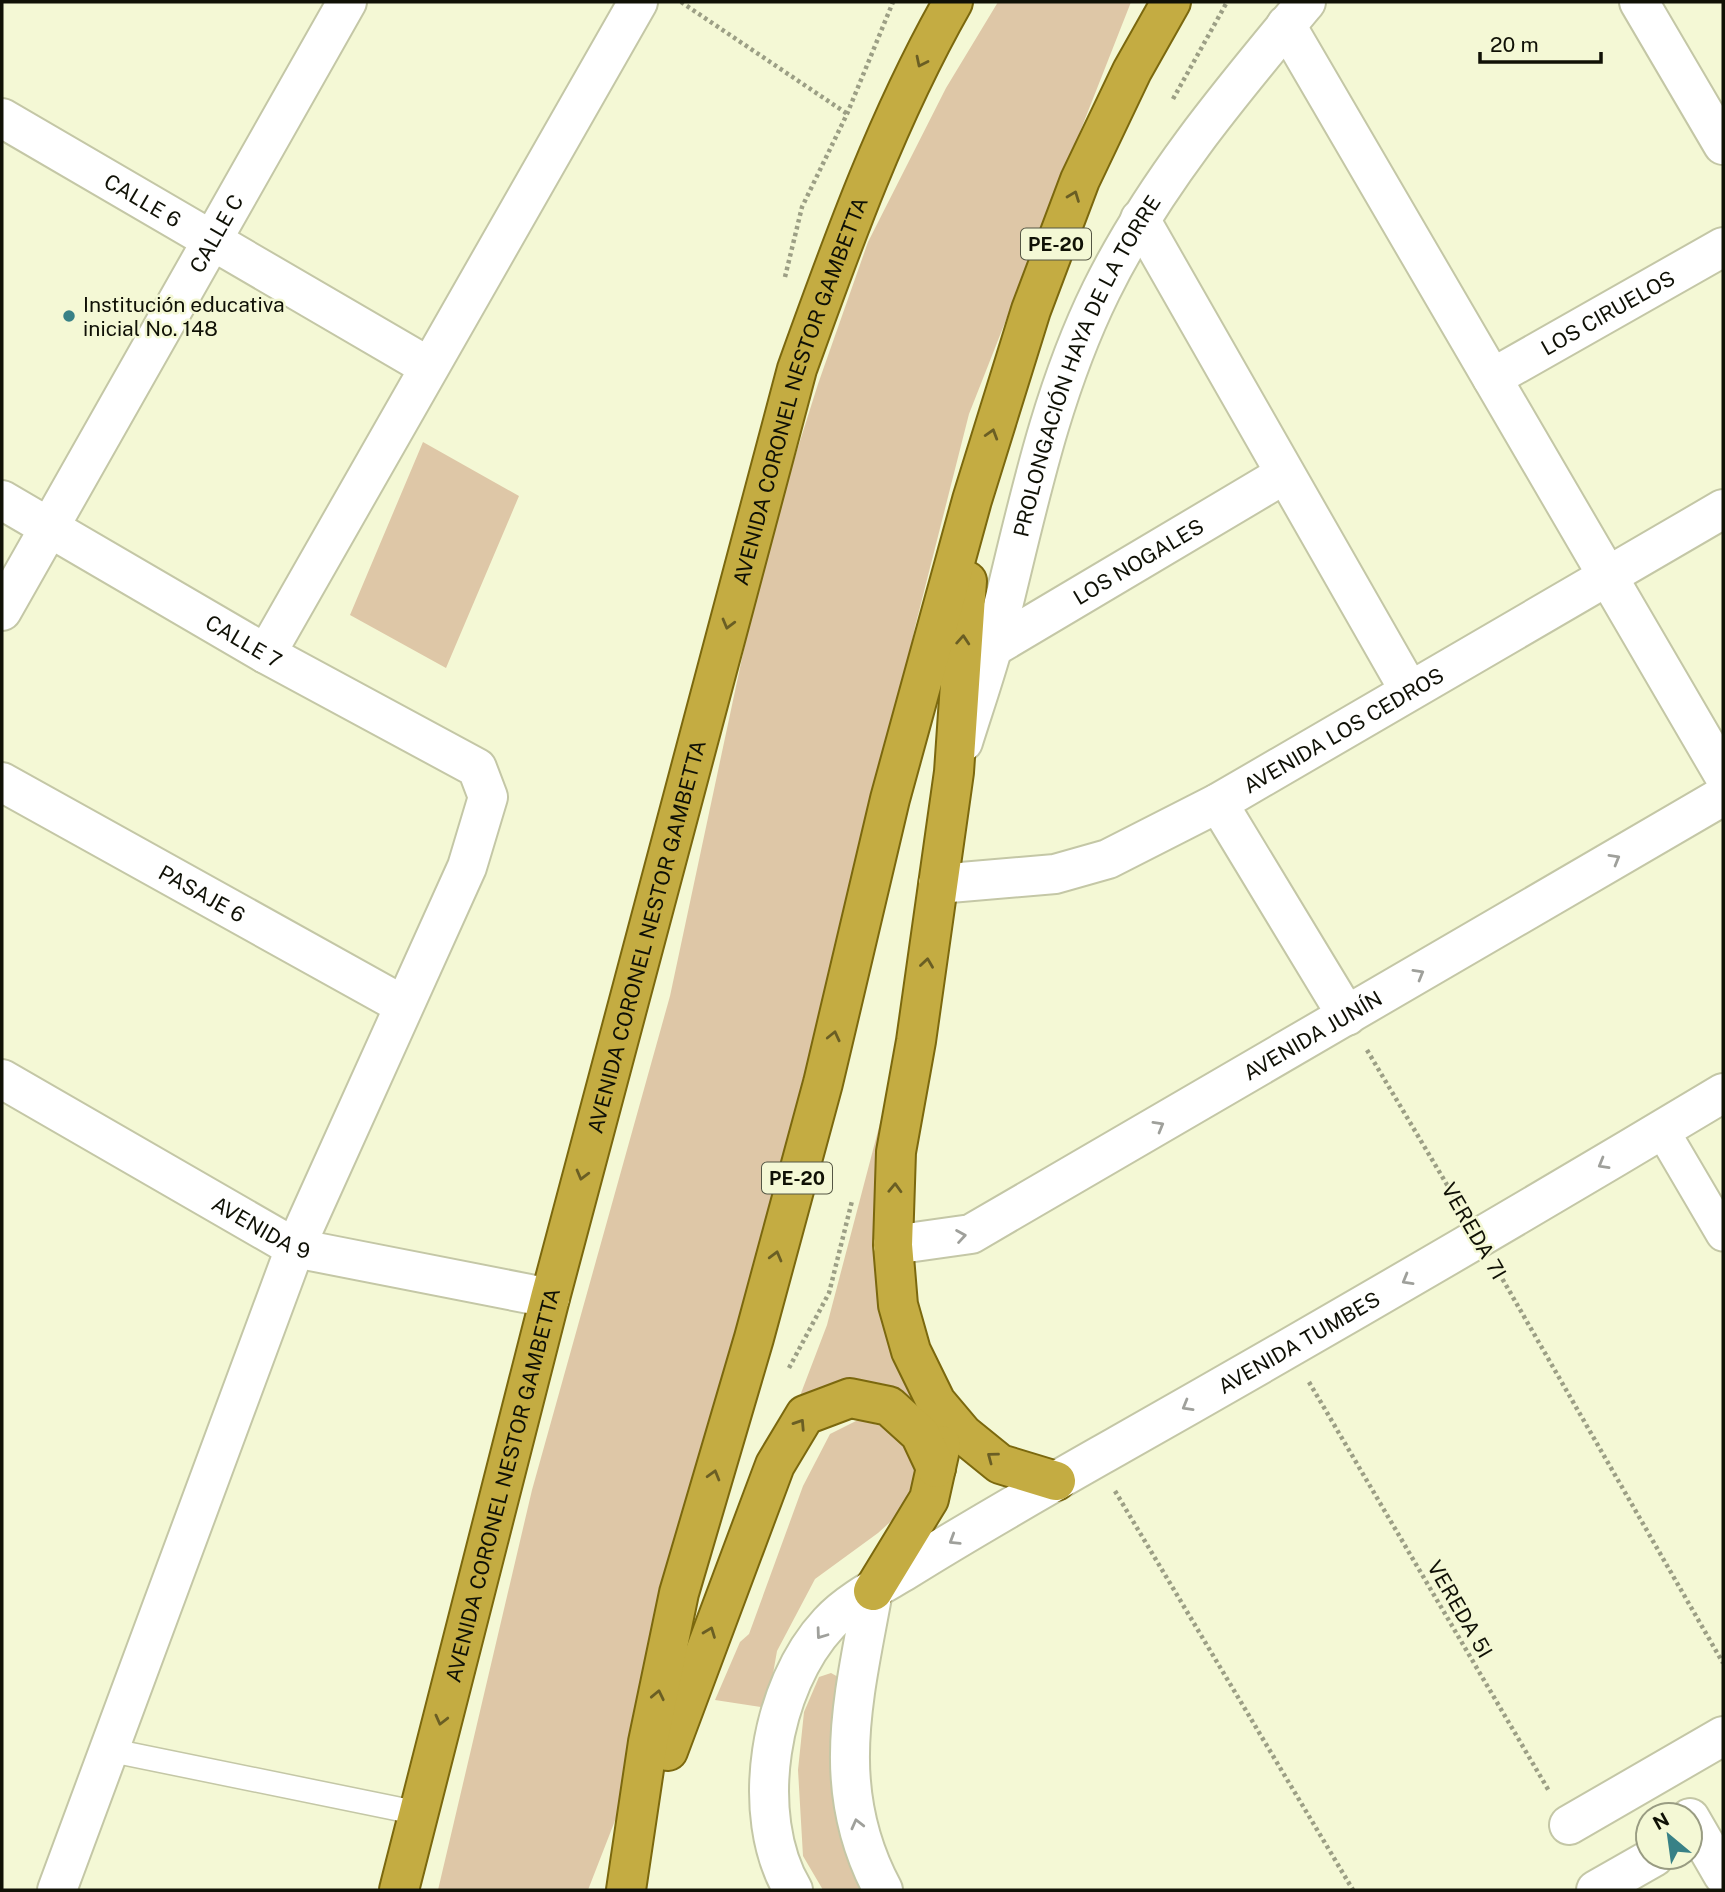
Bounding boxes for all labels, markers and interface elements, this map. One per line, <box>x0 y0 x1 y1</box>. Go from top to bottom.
scale bar <box>1480 21 1601 65</box>
text: 20 m <box>1490 32 1539 57</box>
one-way arrow <box>916 55 930 67</box>
street label: CALLE 6 <box>100 168 186 232</box>
street label: CALLE C <box>184 190 248 277</box>
street label: PROLONGACIÓN HAYA DE LA TORRE <box>1008 190 1166 539</box>
one-way arrow <box>1066 191 1080 203</box>
street label: AVENIDA CORONEL NESTOR GAMBETTA <box>728 193 872 588</box>
road number: PE-20 <box>1021 228 1091 260</box>
street label: LOS CIRUELOS <box>1536 265 1679 360</box>
place label: Institución educativa inicial No. 148 <box>83 292 285 341</box>
marker: Institución educativa inicial No. 148 <box>61 308 77 324</box>
one-way arrow <box>984 429 999 441</box>
street label: LOS NOGALES <box>1069 513 1208 610</box>
street label: CALLE 7 <box>201 609 286 673</box>
one-way arrow <box>722 618 736 630</box>
one-way arrow <box>955 634 970 645</box>
street label: AVENIDA LOS CEDROS <box>1239 662 1448 798</box>
street label: AVENIDA CORONEL NESTOR GAMBETTA <box>582 737 710 1136</box>
one-way arrow <box>1608 854 1621 867</box>
street label: PASAJE 6 <box>155 859 250 927</box>
one-way arrow <box>919 957 934 969</box>
one-way arrow <box>1411 969 1424 982</box>
street label: AVENIDA JUNÍN <box>1239 985 1386 1085</box>
one-way arrow <box>826 1030 840 1042</box>
one-way arrow <box>1151 1121 1164 1134</box>
one-way arrow <box>1597 1156 1610 1169</box>
road number: PE-20 <box>762 1162 832 1194</box>
one-way arrow <box>576 1169 590 1181</box>
street label: VEREDA 7I <box>1436 1178 1512 1284</box>
one-way arrow <box>887 1183 902 1194</box>
street label: AVENIDA 9 <box>208 1190 312 1263</box>
one-way arrow <box>955 1228 967 1243</box>
one-way arrow <box>768 1250 782 1262</box>
one-way arrow <box>1401 1271 1414 1284</box>
street label: AVENIDA CORONEL NESTOR GAMBETTA <box>440 1285 565 1685</box>
street label: AVENIDA TUMBES <box>1213 1286 1384 1399</box>
one-way arrow <box>1182 1398 1195 1411</box>
one-way arrow <box>792 1419 804 1432</box>
one-way arrow <box>988 1453 1000 1466</box>
one-way arrow <box>705 1469 720 1481</box>
one-way arrow <box>949 1531 962 1544</box>
street label: VEREDA 5I <box>1422 1556 1498 1662</box>
one-way arrow <box>817 1626 829 1639</box>
one-way arrow <box>702 1627 716 1639</box>
one-way arrow <box>650 1689 665 1701</box>
one-way arrow <box>435 1714 449 1726</box>
north arrow <box>1634 1801 1704 1871</box>
text: N <box>1649 1808 1673 1834</box>
one-way arrow <box>851 1818 865 1830</box>

